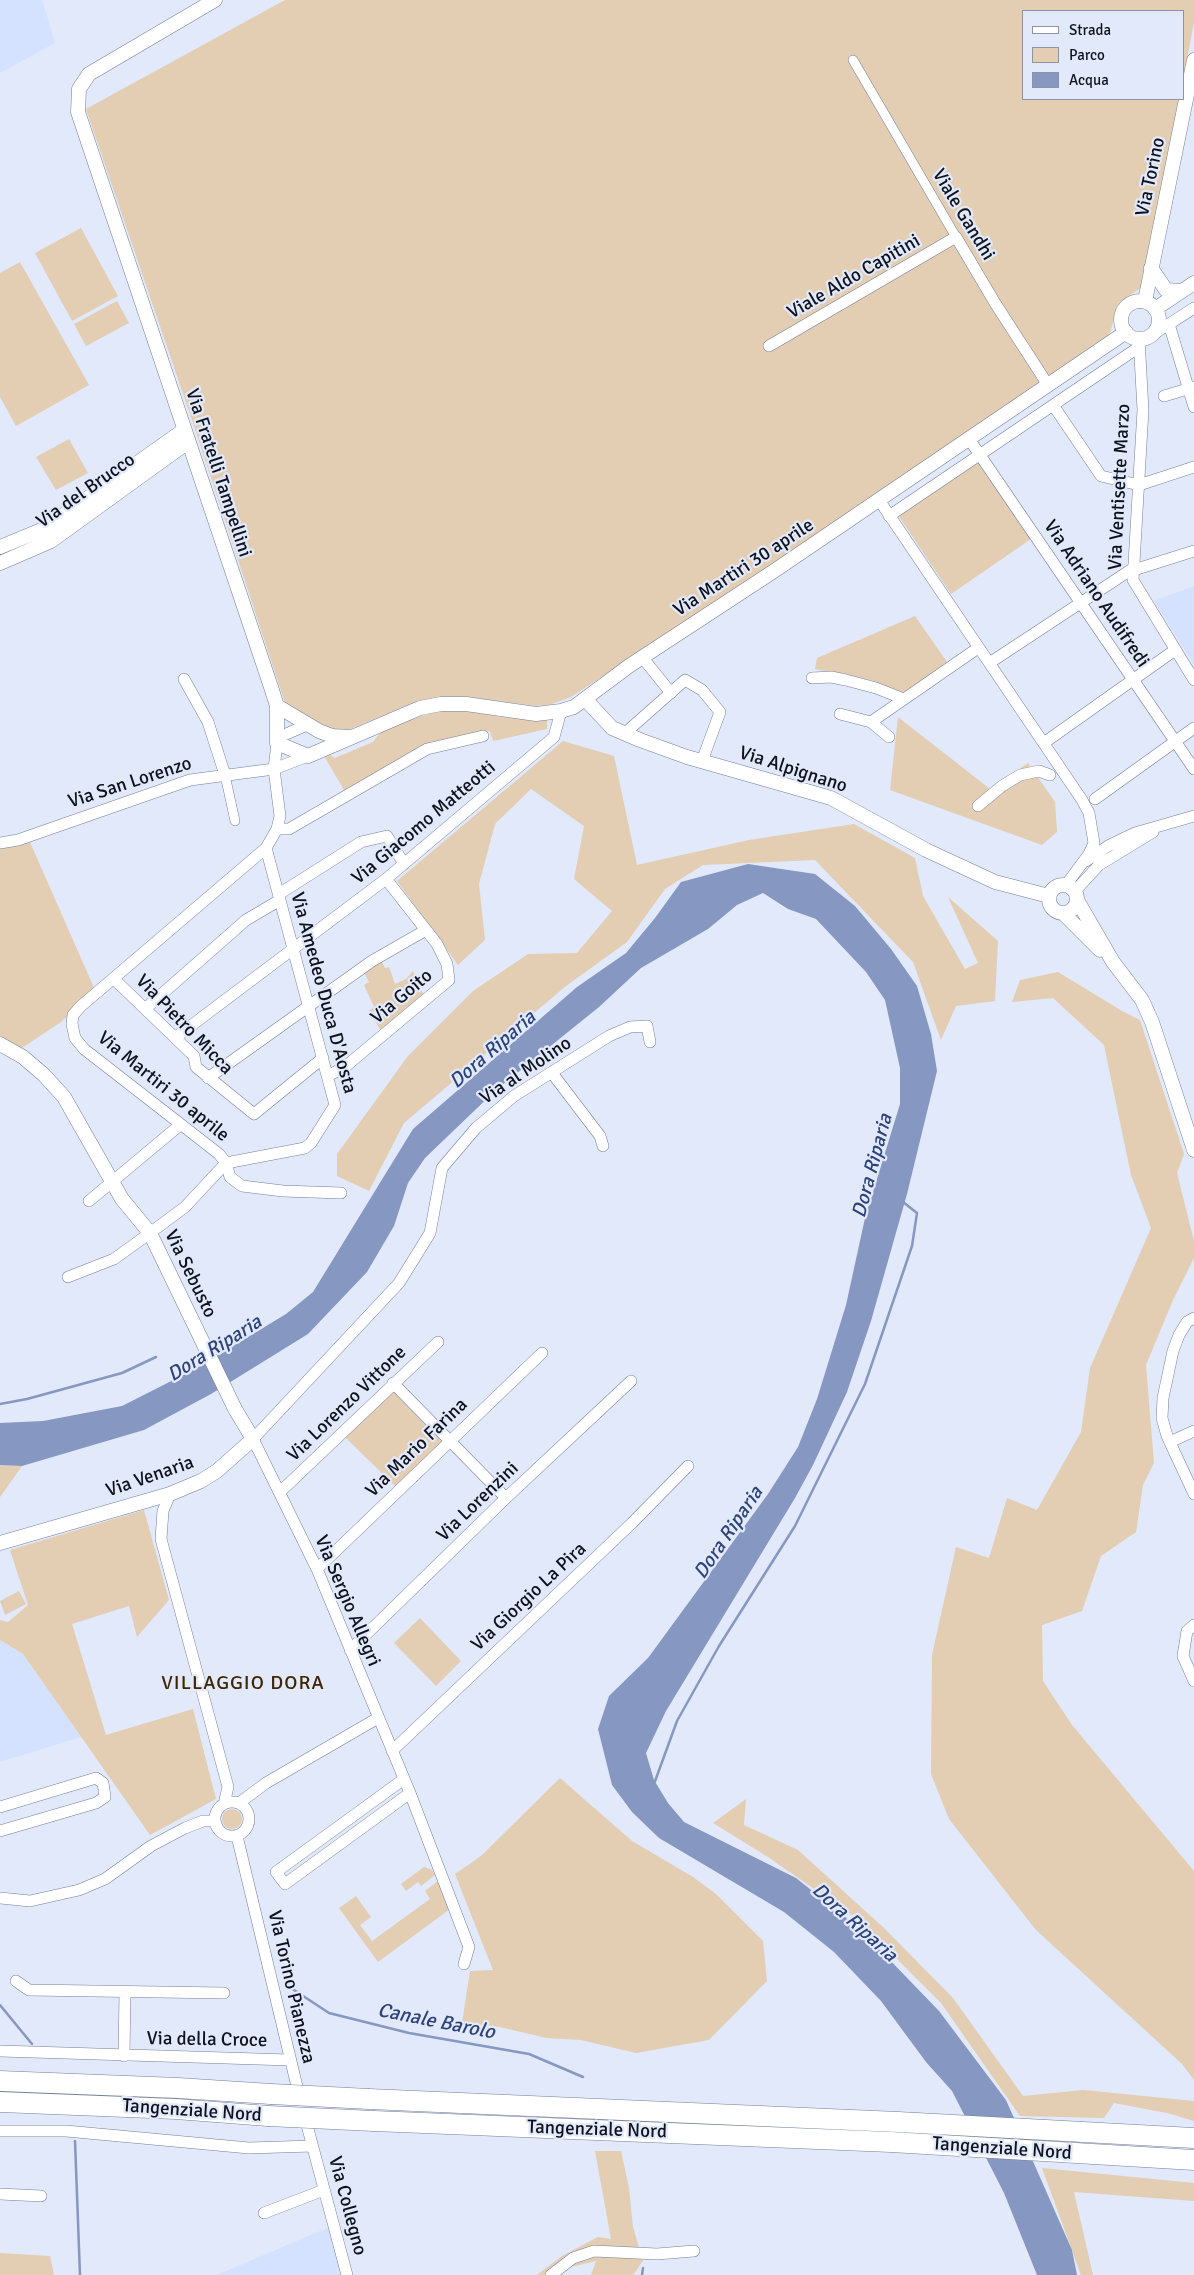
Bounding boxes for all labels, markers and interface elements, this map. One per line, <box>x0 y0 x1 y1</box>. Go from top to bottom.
legend <box>1022 10 1184 100</box>
text: Strada <box>1069 21 1111 39</box>
text: Parco <box>1069 46 1105 64</box>
text: Acqua <box>1069 71 1109 89</box>
street label: Via Torino <box>1132 135 1170 219</box>
street label: Viale Gandhi <box>927 165 999 265</box>
street label: Viale Aldo Capitini <box>784 230 924 324</box>
street label: Via Fratelli Tampellini <box>180 386 256 560</box>
street label: Via Ventisette Marzo <box>1104 403 1136 571</box>
street label: Via del Brucco <box>32 449 140 533</box>
street label: Via Martiri 30 aprile <box>670 514 818 622</box>
street label: Via Adriano Audifredi <box>1038 516 1154 672</box>
street label: Via Alpignano <box>736 742 850 798</box>
street label: Via San Lorenzo <box>65 752 195 814</box>
street label: Via Giacomo Matteotti <box>348 756 500 890</box>
street label: Via Amedeo Duca D'Aosta <box>285 890 361 1096</box>
street label: Via Goito <box>367 965 437 1029</box>
street label: Via Pietro Micca <box>130 970 238 1080</box>
water label: Dora Riparia <box>445 1006 541 1094</box>
street label: Via Martiri 30 aprile <box>93 1027 233 1147</box>
street label: Via al Molino <box>476 1032 576 1110</box>
water label: Dora Riparia <box>848 1111 898 1221</box>
street label: Via Sebusto <box>159 1226 221 1322</box>
water label: Dora Riparia <box>163 1311 267 1387</box>
street label: Via Lorenzo Vittone <box>283 1341 411 1467</box>
street label: Via Mario Farina <box>361 1394 473 1502</box>
street label: Via Venaria <box>103 1451 197 1503</box>
street label: Via Lorenzini <box>432 1457 524 1547</box>
water label: Dora Riparia <box>689 1482 769 1584</box>
street label: Via Sergio Allegri <box>309 1532 385 1670</box>
street label: Via Giorgio La Pira <box>467 1538 591 1656</box>
district label: VILLAGGIO DORA <box>160 1672 326 1696</box>
water label: Dora Riparia <box>806 1878 902 1968</box>
street label: Via Torino Pianezza <box>262 1908 320 2066</box>
water label: Canale Barolo <box>375 1999 497 2045</box>
street label: Via della Croce <box>146 2028 268 2052</box>
street label: Tangenziale Nord <box>121 2095 263 2127</box>
street label: Tangenziale Nord <box>527 2116 667 2144</box>
street label: Tangenziale Nord <box>931 2133 1073 2165</box>
street label: Via Collegno <box>323 2154 371 2258</box>

